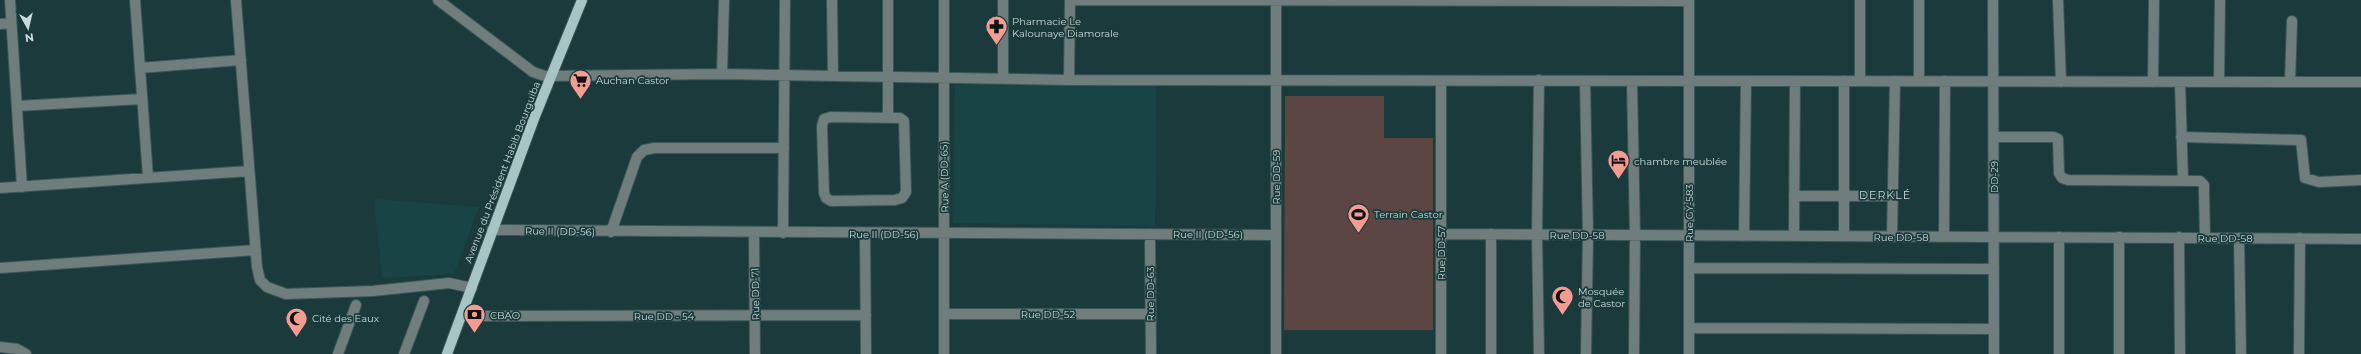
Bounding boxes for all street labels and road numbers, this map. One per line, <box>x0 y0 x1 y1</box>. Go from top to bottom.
street label: Avenue du Président Habib Bourguiba <box>462 80 543 265</box>
street label: Rue A (DD-65) <box>937 141 952 213</box>
street label: Rue DD-59 <box>1270 150 1283 204</box>
street label: DD-29 <box>1988 161 2001 193</box>
street label: Rue GY-583 <box>1683 184 1696 242</box>
street label: Rue II (DD-56) <box>525 224 595 239</box>
street label: Rue DD-57 <box>1435 226 1448 280</box>
street label: Rue II (DD-56) <box>849 228 919 241</box>
street label: Rue II (DD-56) <box>1173 228 1243 241</box>
street label: Rue DD-58 <box>1549 229 1605 242</box>
street label: Rue DD-58 <box>1873 231 1929 244</box>
street label: Rue DD-58 <box>2197 232 2253 245</box>
street label: Rue DD-63 <box>1144 266 1157 321</box>
street label: Rue DD-71 <box>749 268 762 320</box>
street label: Rue DD-52 <box>1021 308 1075 321</box>
street label: Rue DD - 54 <box>634 310 695 323</box>

